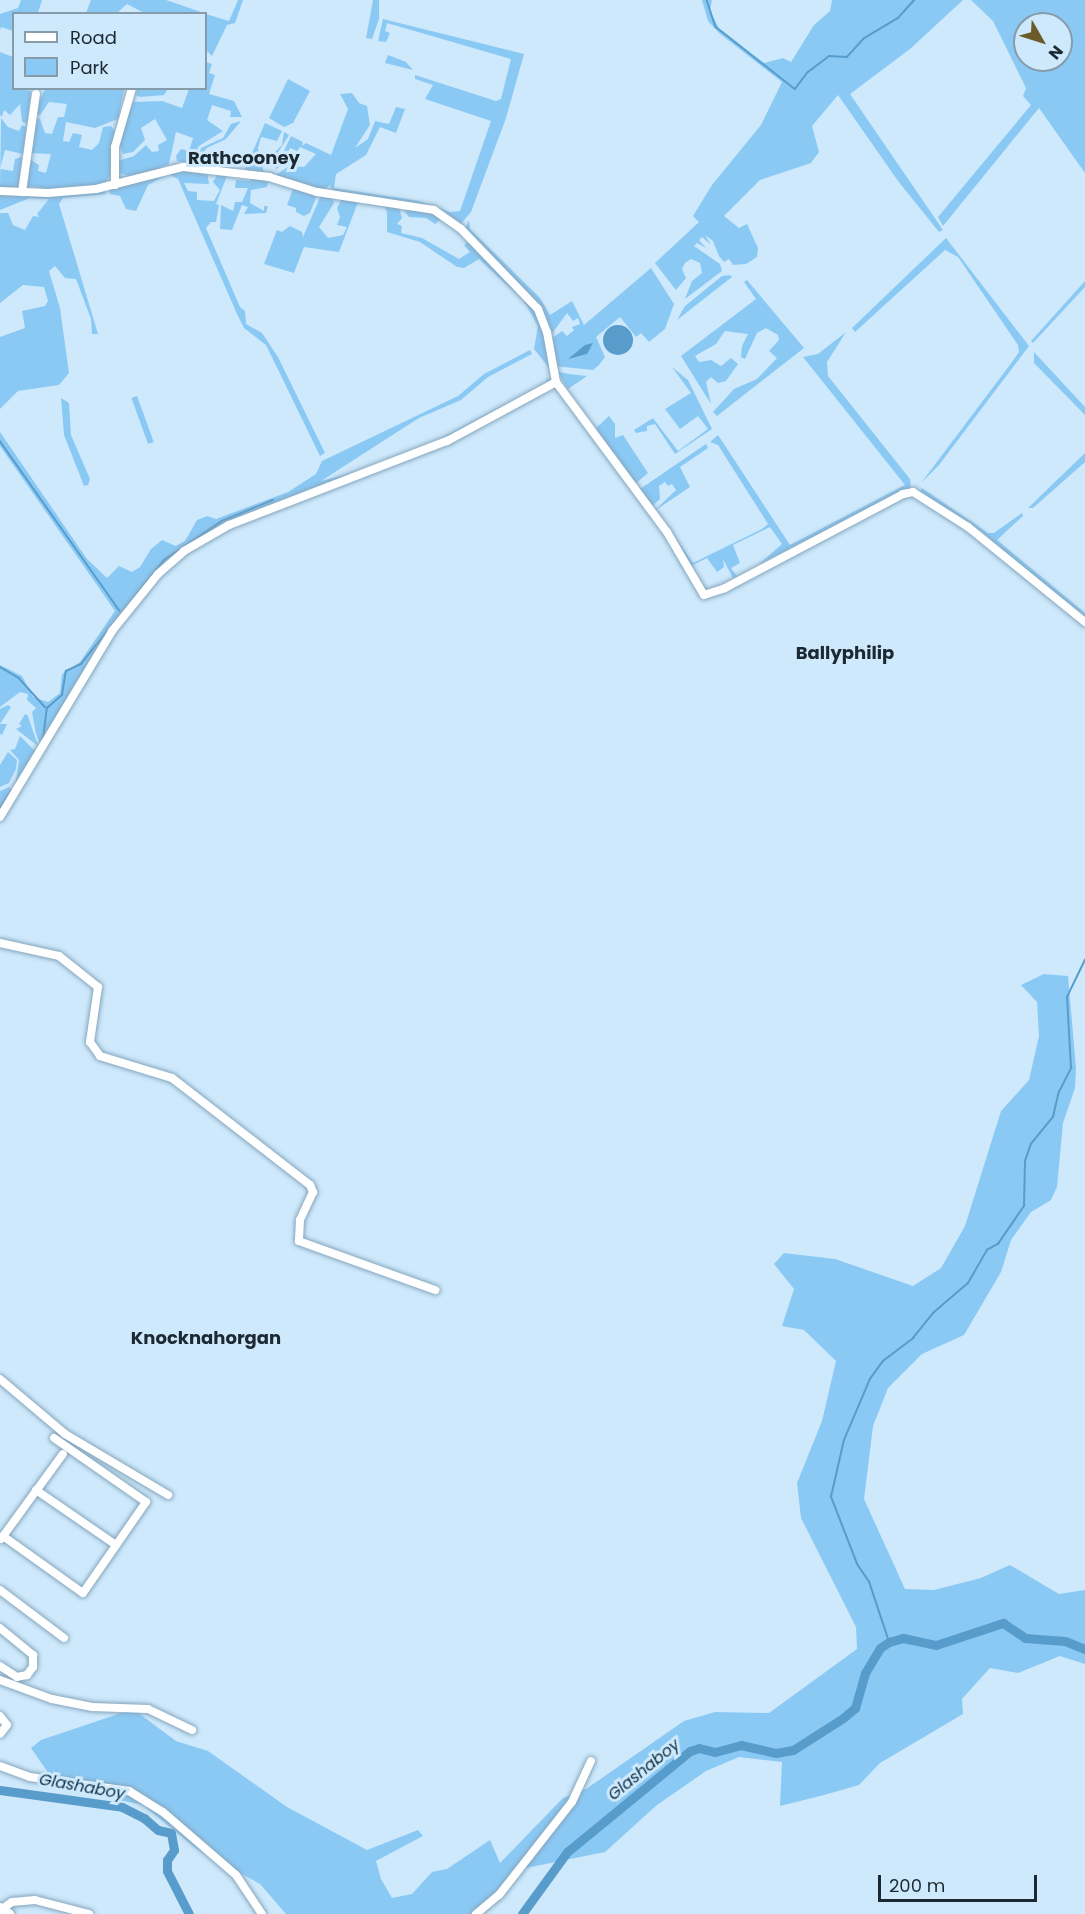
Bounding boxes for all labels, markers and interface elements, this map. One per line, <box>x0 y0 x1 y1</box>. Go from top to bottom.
legend <box>12 12 207 90</box>
north arrow <box>1013 12 1073 72</box>
text: Road <box>70 25 117 50</box>
text: N <box>1043 40 1069 64</box>
text: Park <box>70 55 109 80</box>
district label: Rathcooney <box>188 147 300 169</box>
district label: Ballyphilip <box>796 642 894 664</box>
district label: Knocknahorgan <box>131 1327 281 1349</box>
water label: Glashaboy <box>604 1735 684 1805</box>
water label: Glashaboy <box>38 1770 126 1804</box>
scale bar <box>881 1863 1040 1901</box>
text: 200 m <box>889 1873 945 1898</box>

